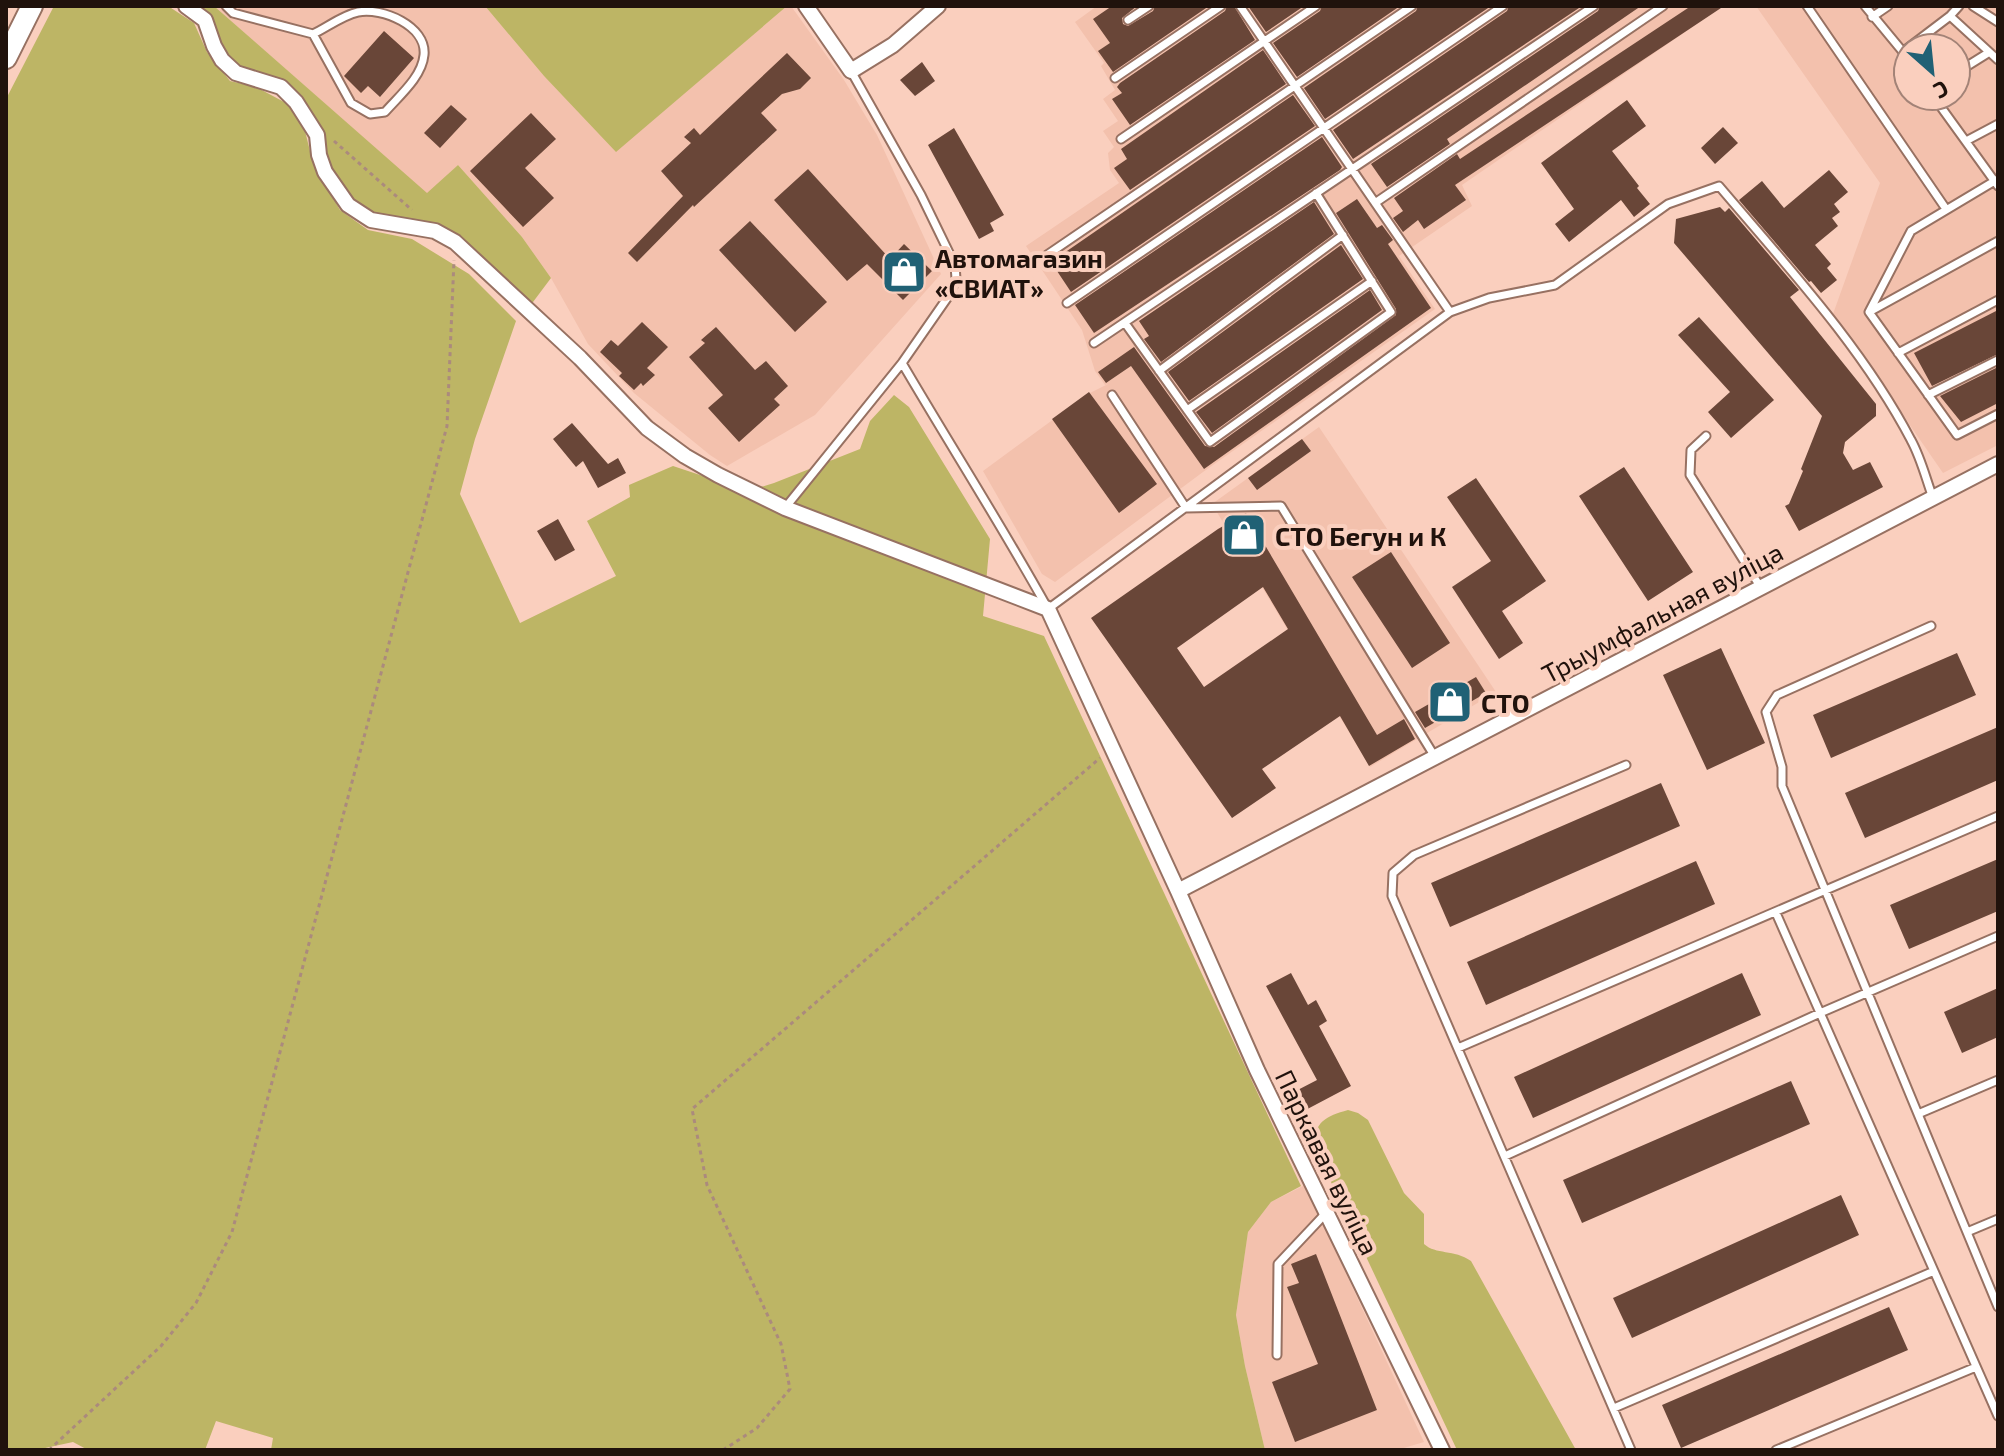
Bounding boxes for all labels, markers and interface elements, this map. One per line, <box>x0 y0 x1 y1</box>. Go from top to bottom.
north arrow <box>1892 32 1972 112</box>
text: С <box>1930 76 1953 105</box>
place label: Автомагазин «СВИАТ» <box>935 242 1103 303</box>
shop icon: Автомагазин «СВИАТ» <box>880 248 928 296</box>
shop icon: СТО Бегун и К <box>1220 511 1268 559</box>
place label: СТО Бегун и К <box>1275 520 1447 551</box>
street label: Трыумфальная вуліца <box>1536 535 1788 690</box>
shop icon: СТО <box>1426 678 1474 726</box>
place label: СТО <box>1481 687 1530 718</box>
street label: Паркавая вуліца <box>1269 1064 1386 1260</box>

